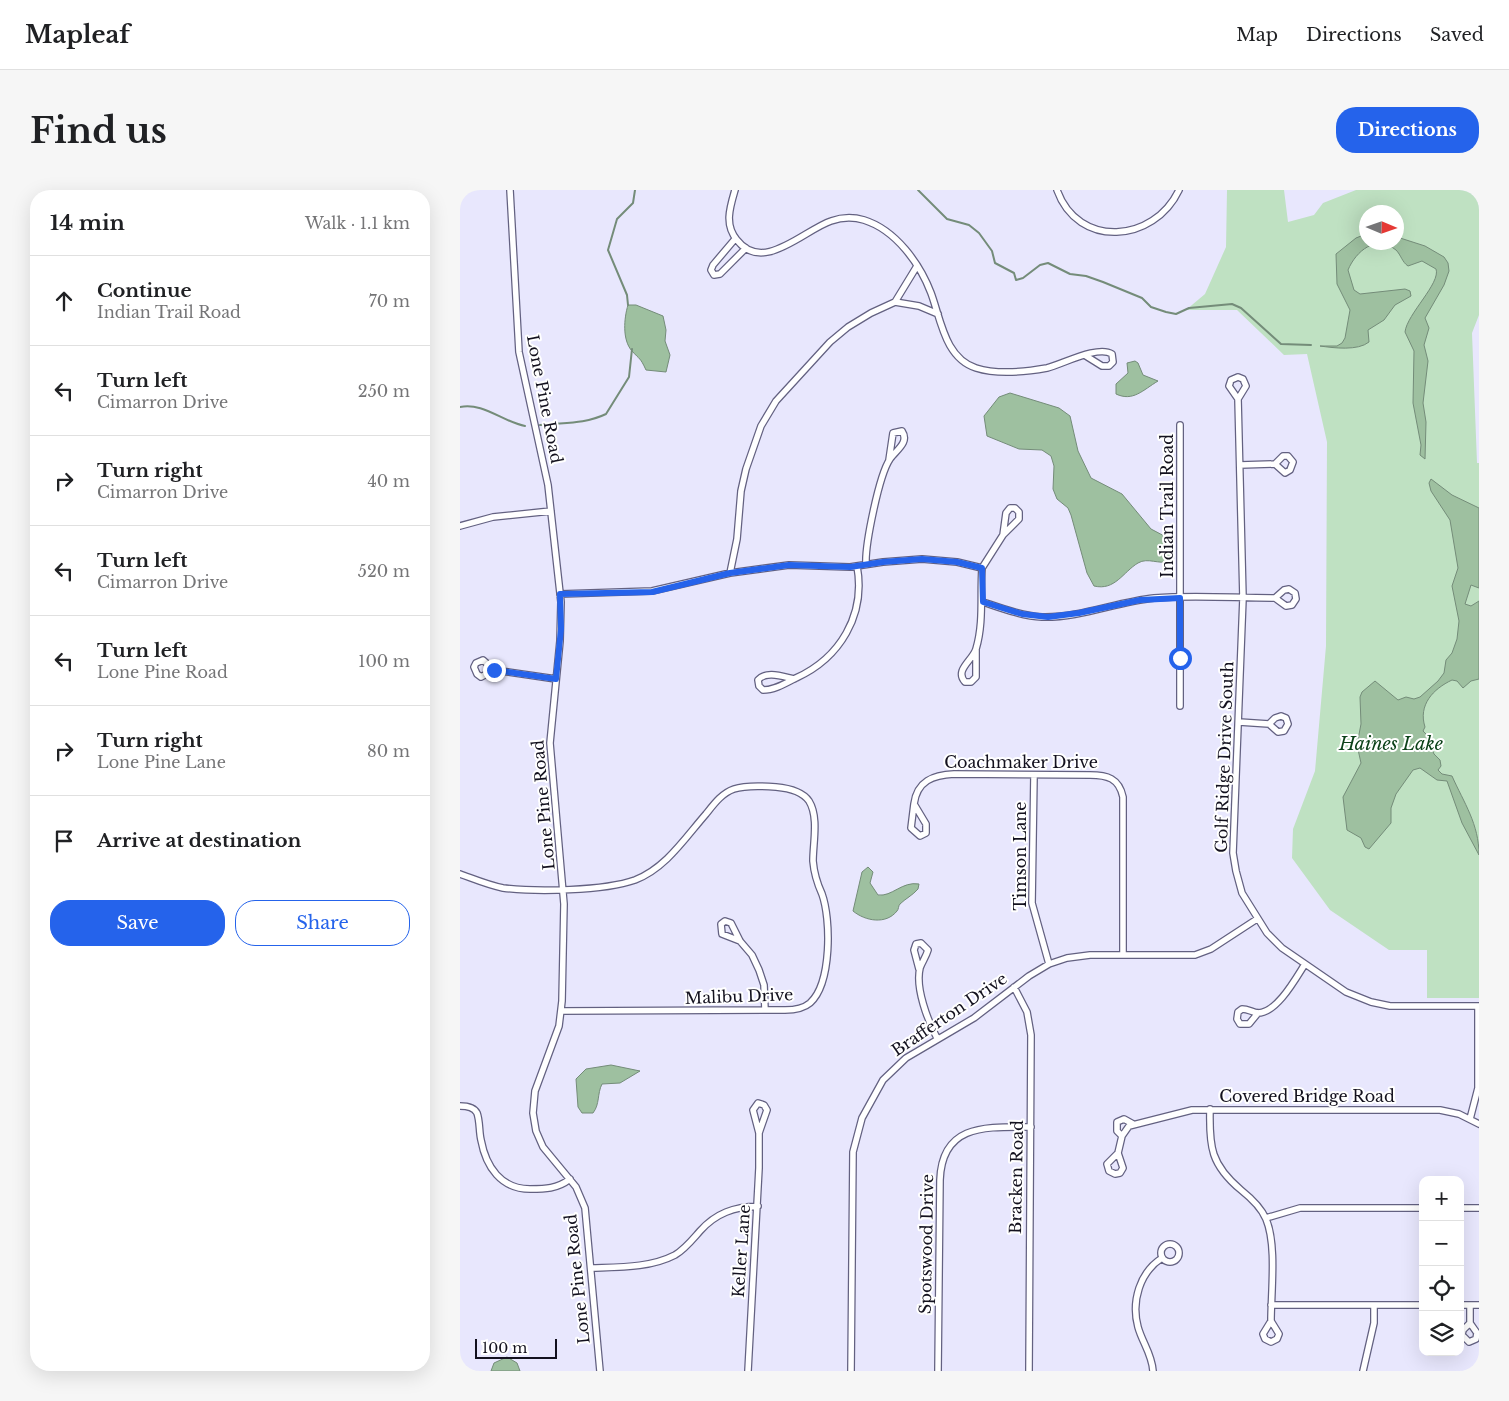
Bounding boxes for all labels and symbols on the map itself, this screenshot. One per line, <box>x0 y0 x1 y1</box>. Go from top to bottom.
north arrow <box>1359 205 1404 250</box>
street label: Lone Pine Road <box>523 333 567 465</box>
street label: Indian Trail Road <box>1157 434 1177 578</box>
route start <box>1169 647 1192 670</box>
route end <box>483 659 506 682</box>
street label: Golf Ridge Drive South <box>1211 661 1237 853</box>
water label: Haines Lake <box>1338 733 1443 755</box>
street label: Lone Pine Road <box>527 739 559 871</box>
street label: Coachmaker Drive <box>944 752 1098 772</box>
street label: Timson Lane <box>1010 801 1030 911</box>
street label: Brafferton Drive <box>887 968 1011 1060</box>
street label: Malibu Drive <box>684 984 794 1008</box>
street label: Covered Bridge Road <box>1219 1086 1395 1106</box>
street label: Bracken Road <box>1005 1120 1027 1234</box>
street label: Spotswood Drive <box>915 1174 937 1314</box>
street label: Keller Lane <box>728 1204 754 1298</box>
street label: Lone Pine Road <box>560 1213 594 1345</box>
scale bar <box>475 1336 558 1359</box>

